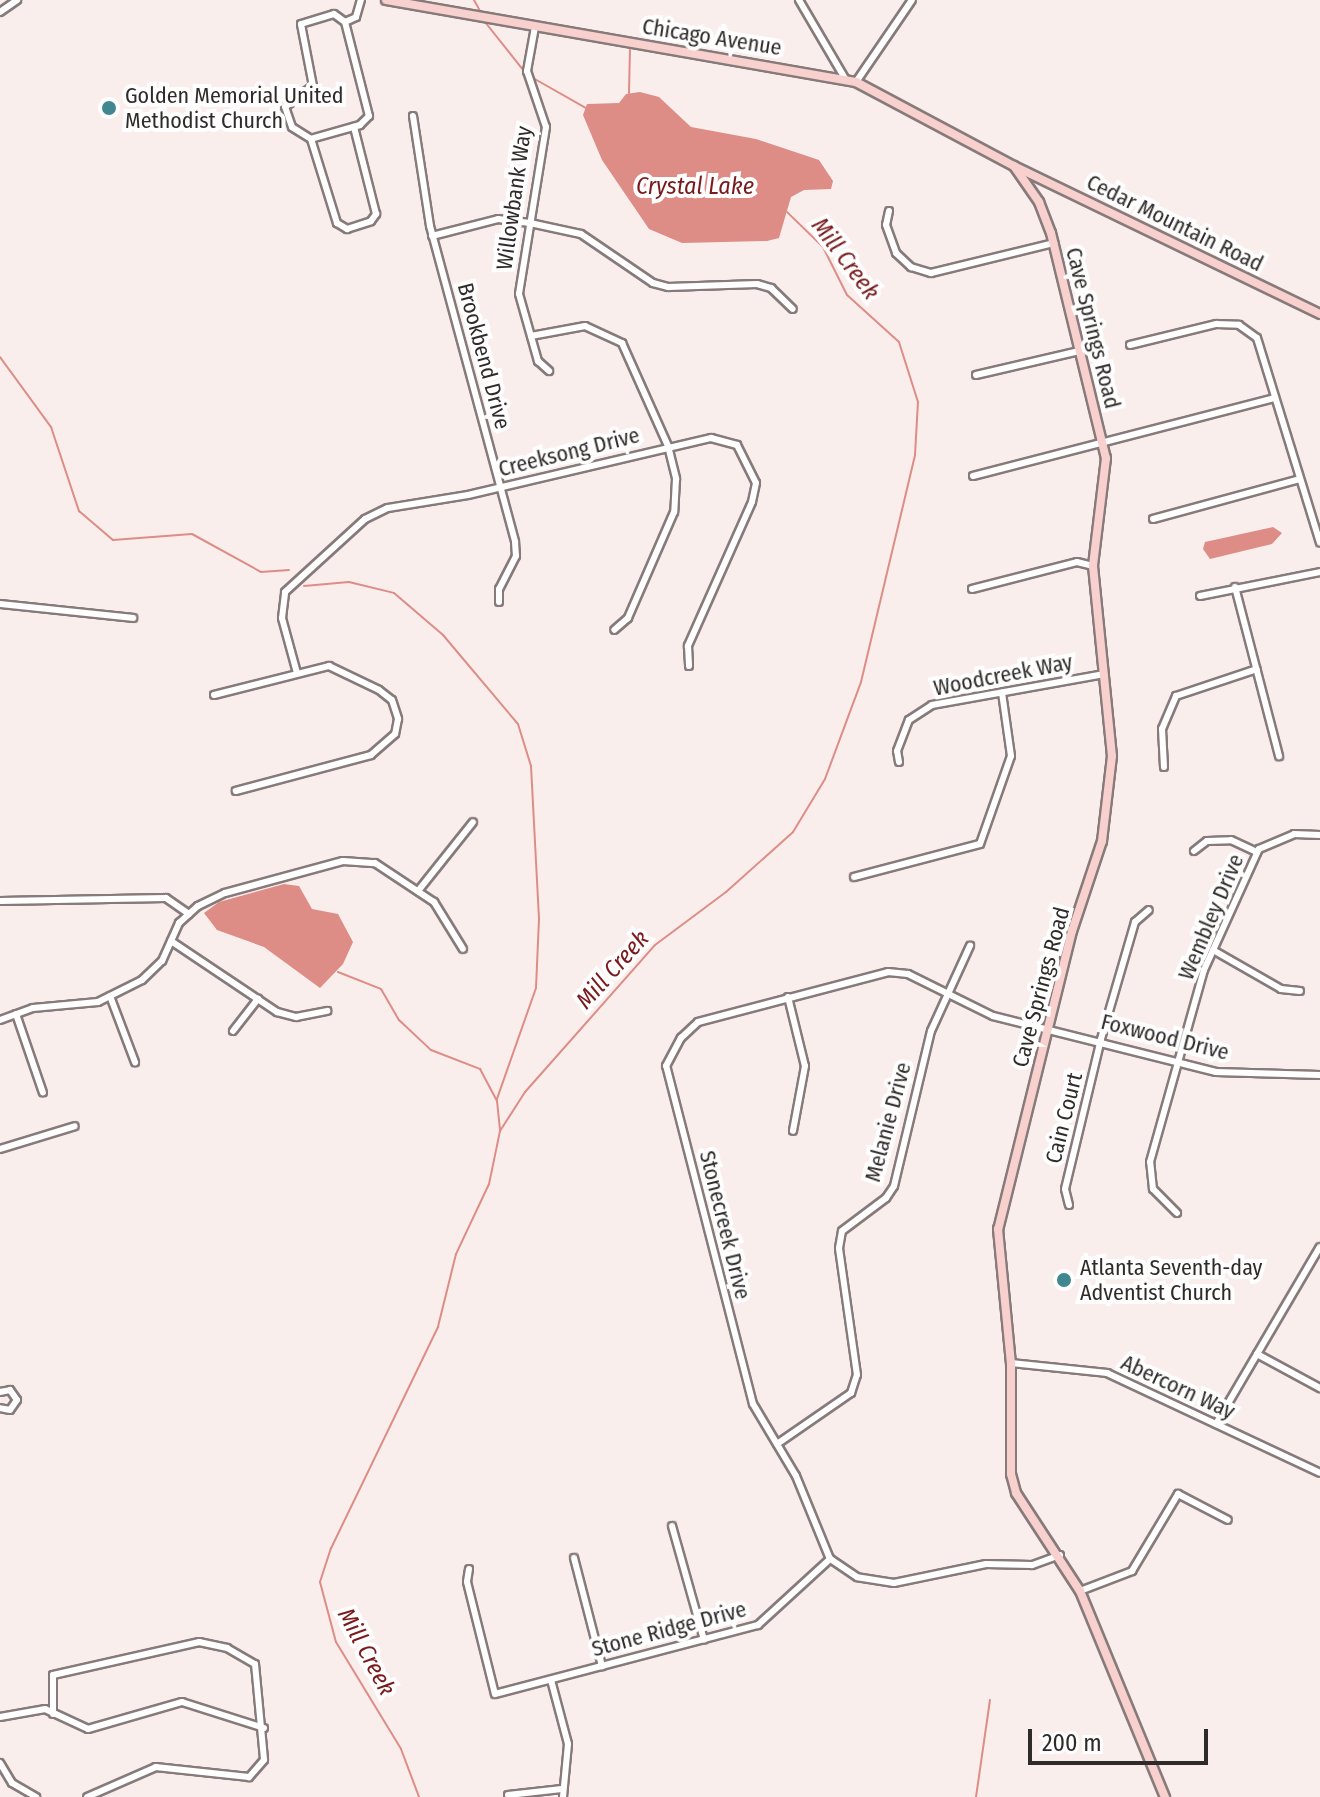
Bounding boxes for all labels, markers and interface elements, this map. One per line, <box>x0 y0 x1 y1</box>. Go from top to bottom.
street label: Chicago Avenue <box>640 13 784 61</box>
place label: Golden Memorial United Methodist Church <box>125 82 344 134</box>
marker: Golden Memorial United Methodist Church <box>100 99 118 117</box>
street label: Willowbank Way <box>491 124 537 272</box>
street label: Cedar Mountain Road <box>1082 169 1268 277</box>
water label: Crystal Lake <box>636 173 754 201</box>
water label: Mill Creek <box>805 212 885 306</box>
street label: Cave Springs Road <box>1060 245 1126 411</box>
street label: Brookbend Drive <box>452 280 516 432</box>
street label: Creeksong Drive <box>496 422 642 482</box>
street label: Woodcreek Way <box>931 649 1075 701</box>
street label: Wembley Drive <box>1173 850 1249 984</box>
street label: Cave Springs Road <box>1007 904 1075 1070</box>
water label: Mill Creek <box>571 925 655 1015</box>
street label: Foxwood Drive <box>1098 1008 1232 1066</box>
street label: Melanie Drive <box>859 1059 917 1185</box>
street label: Cain Court <box>1040 1070 1088 1166</box>
street label: Stonecreek Drive <box>694 1148 756 1302</box>
place label: Atlanta Seventh-day Adventist Church <box>1080 1254 1262 1306</box>
marker: Atlanta Seventh-day Adventist Church <box>1055 1271 1073 1289</box>
street label: Abercorn Way <box>1117 1349 1239 1425</box>
street label: Stone Ridge Drive <box>589 1596 749 1662</box>
water label: Mill Creek <box>331 1603 401 1701</box>
scale bar <box>1032 1713 1212 1763</box>
text: 200 m <box>1042 1729 1102 1757</box>

